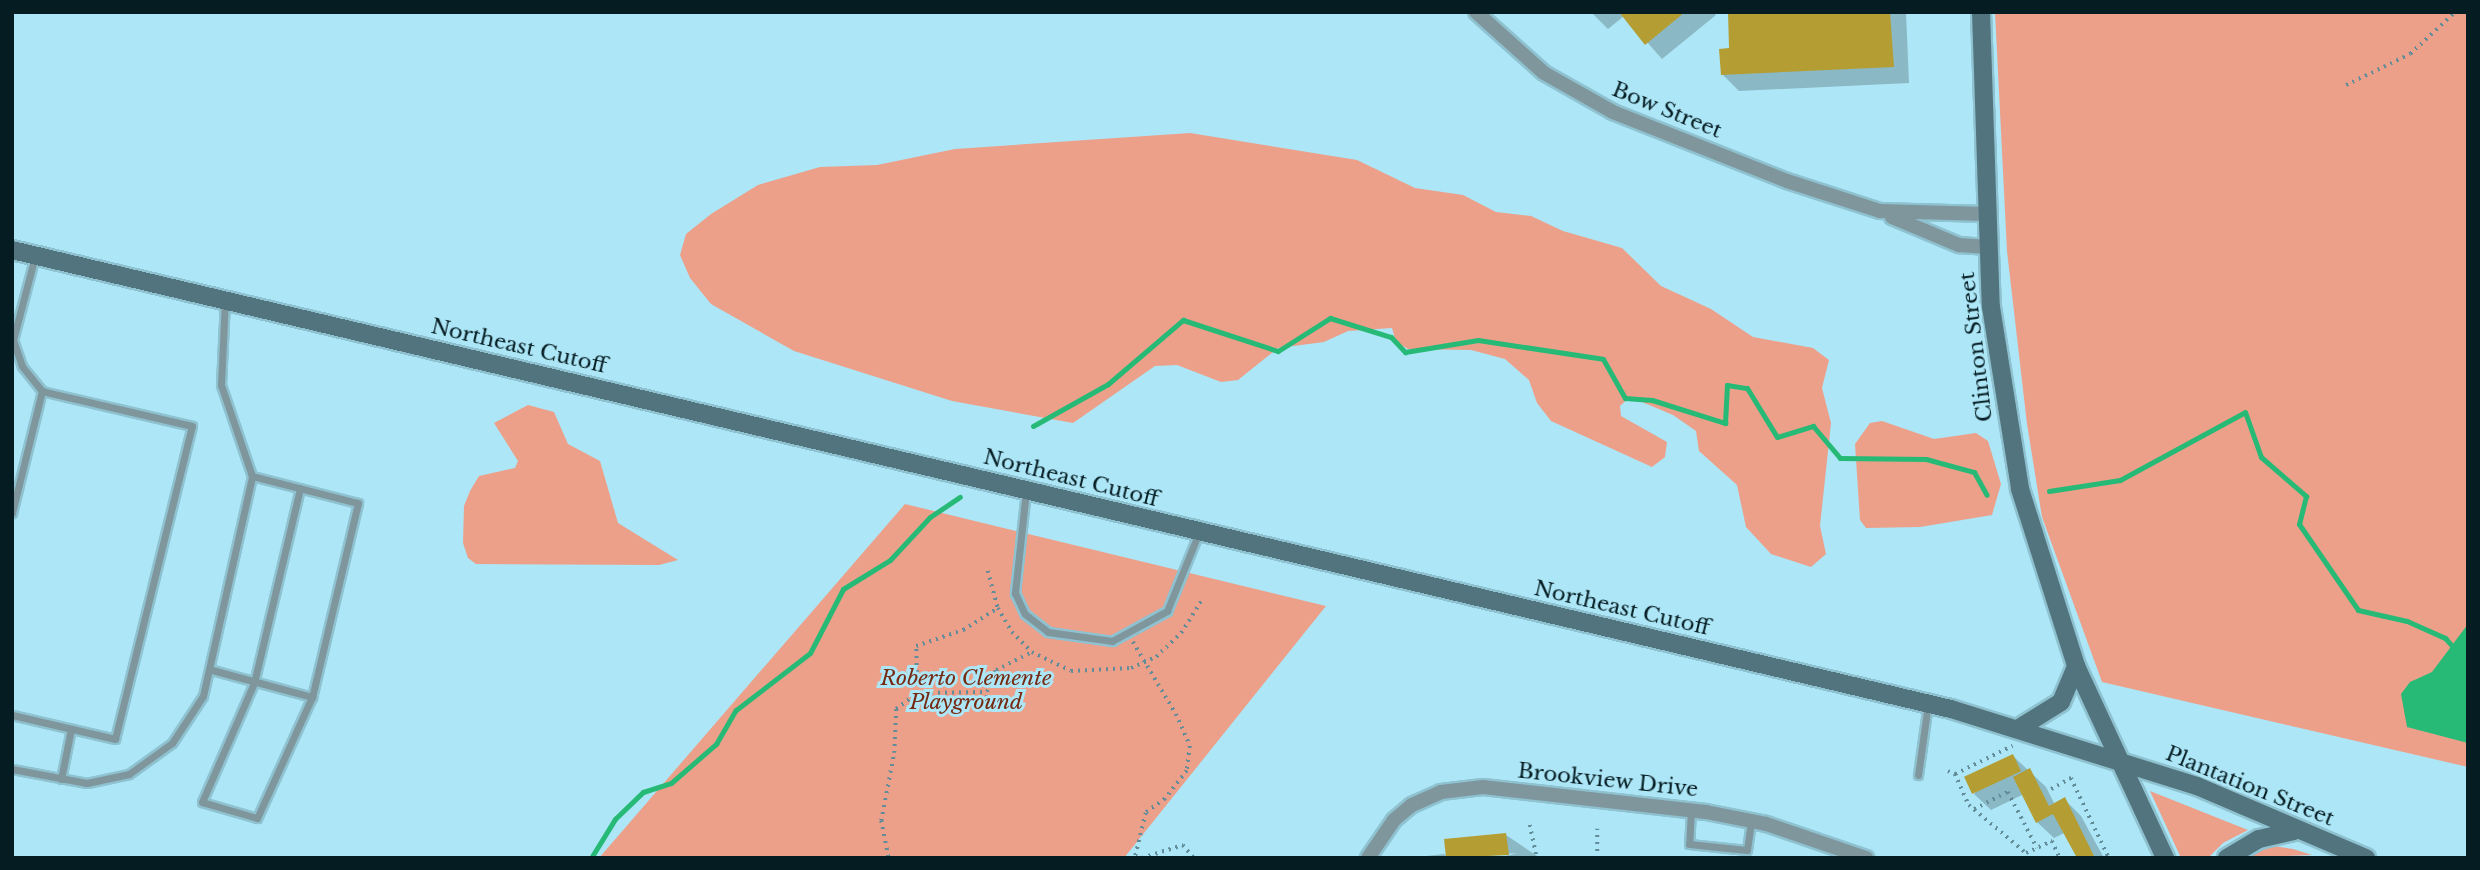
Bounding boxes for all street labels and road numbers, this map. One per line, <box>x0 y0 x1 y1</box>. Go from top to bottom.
street label: Bow Street <box>1608 76 1726 144</box>
street label: Clinton Street <box>1954 271 1998 423</box>
street label: Northeast Cutoff <box>429 314 609 378</box>
street label: Northeast Cutoff <box>981 444 1161 512</box>
street label: Northeast Cutoff <box>1532 576 1712 640</box>
street label: Plantation Street <box>2162 741 2338 831</box>
street label: Brookview Drive <box>1516 758 1700 802</box>

